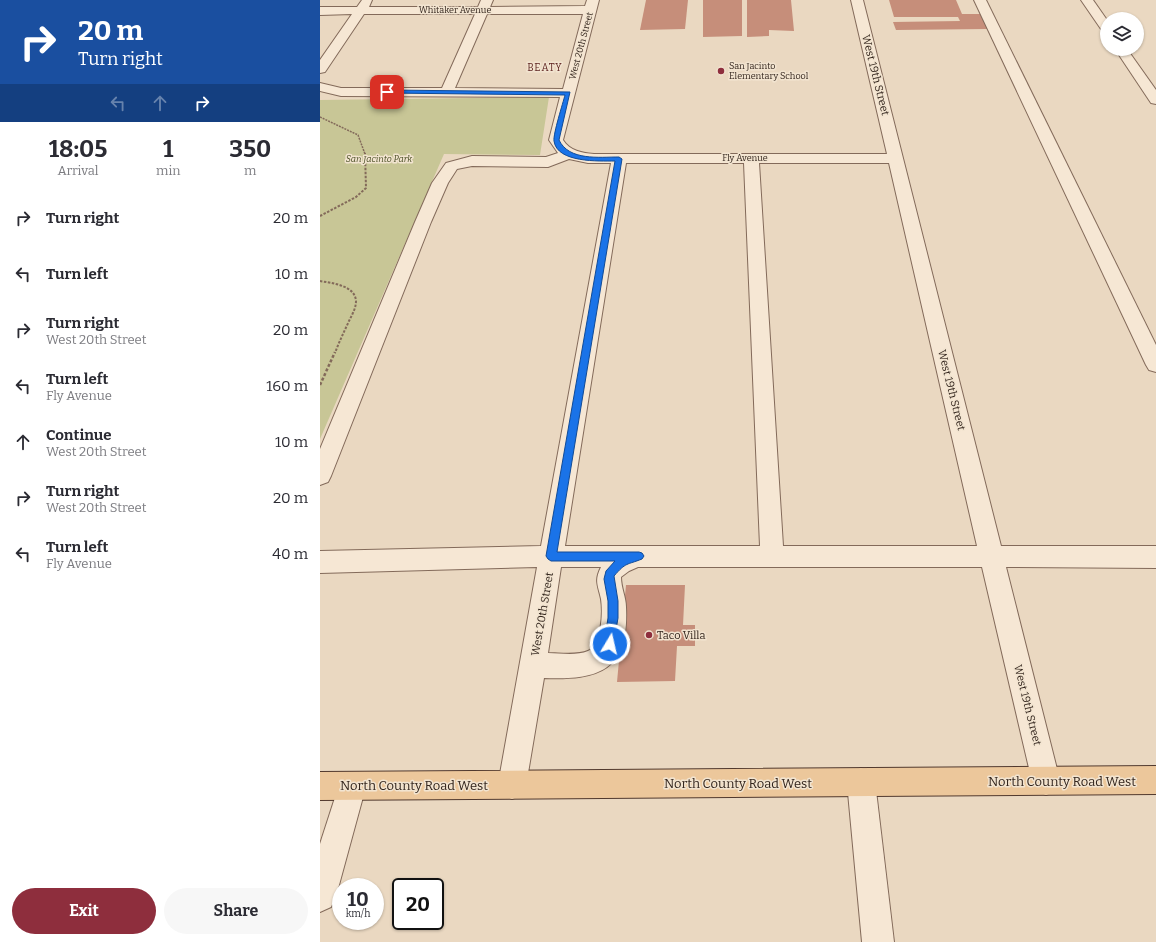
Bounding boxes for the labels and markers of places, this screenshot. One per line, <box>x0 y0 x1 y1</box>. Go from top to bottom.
place label: San Jacinto Elementary School <box>729 61 809 81</box>
marker: San Jacinto Elementary School <box>716 66 726 76</box>
pin <box>370 75 404 109</box>
place label: Taco Villa <box>657 629 705 642</box>
marker: Taco Villa <box>644 630 654 640</box>

